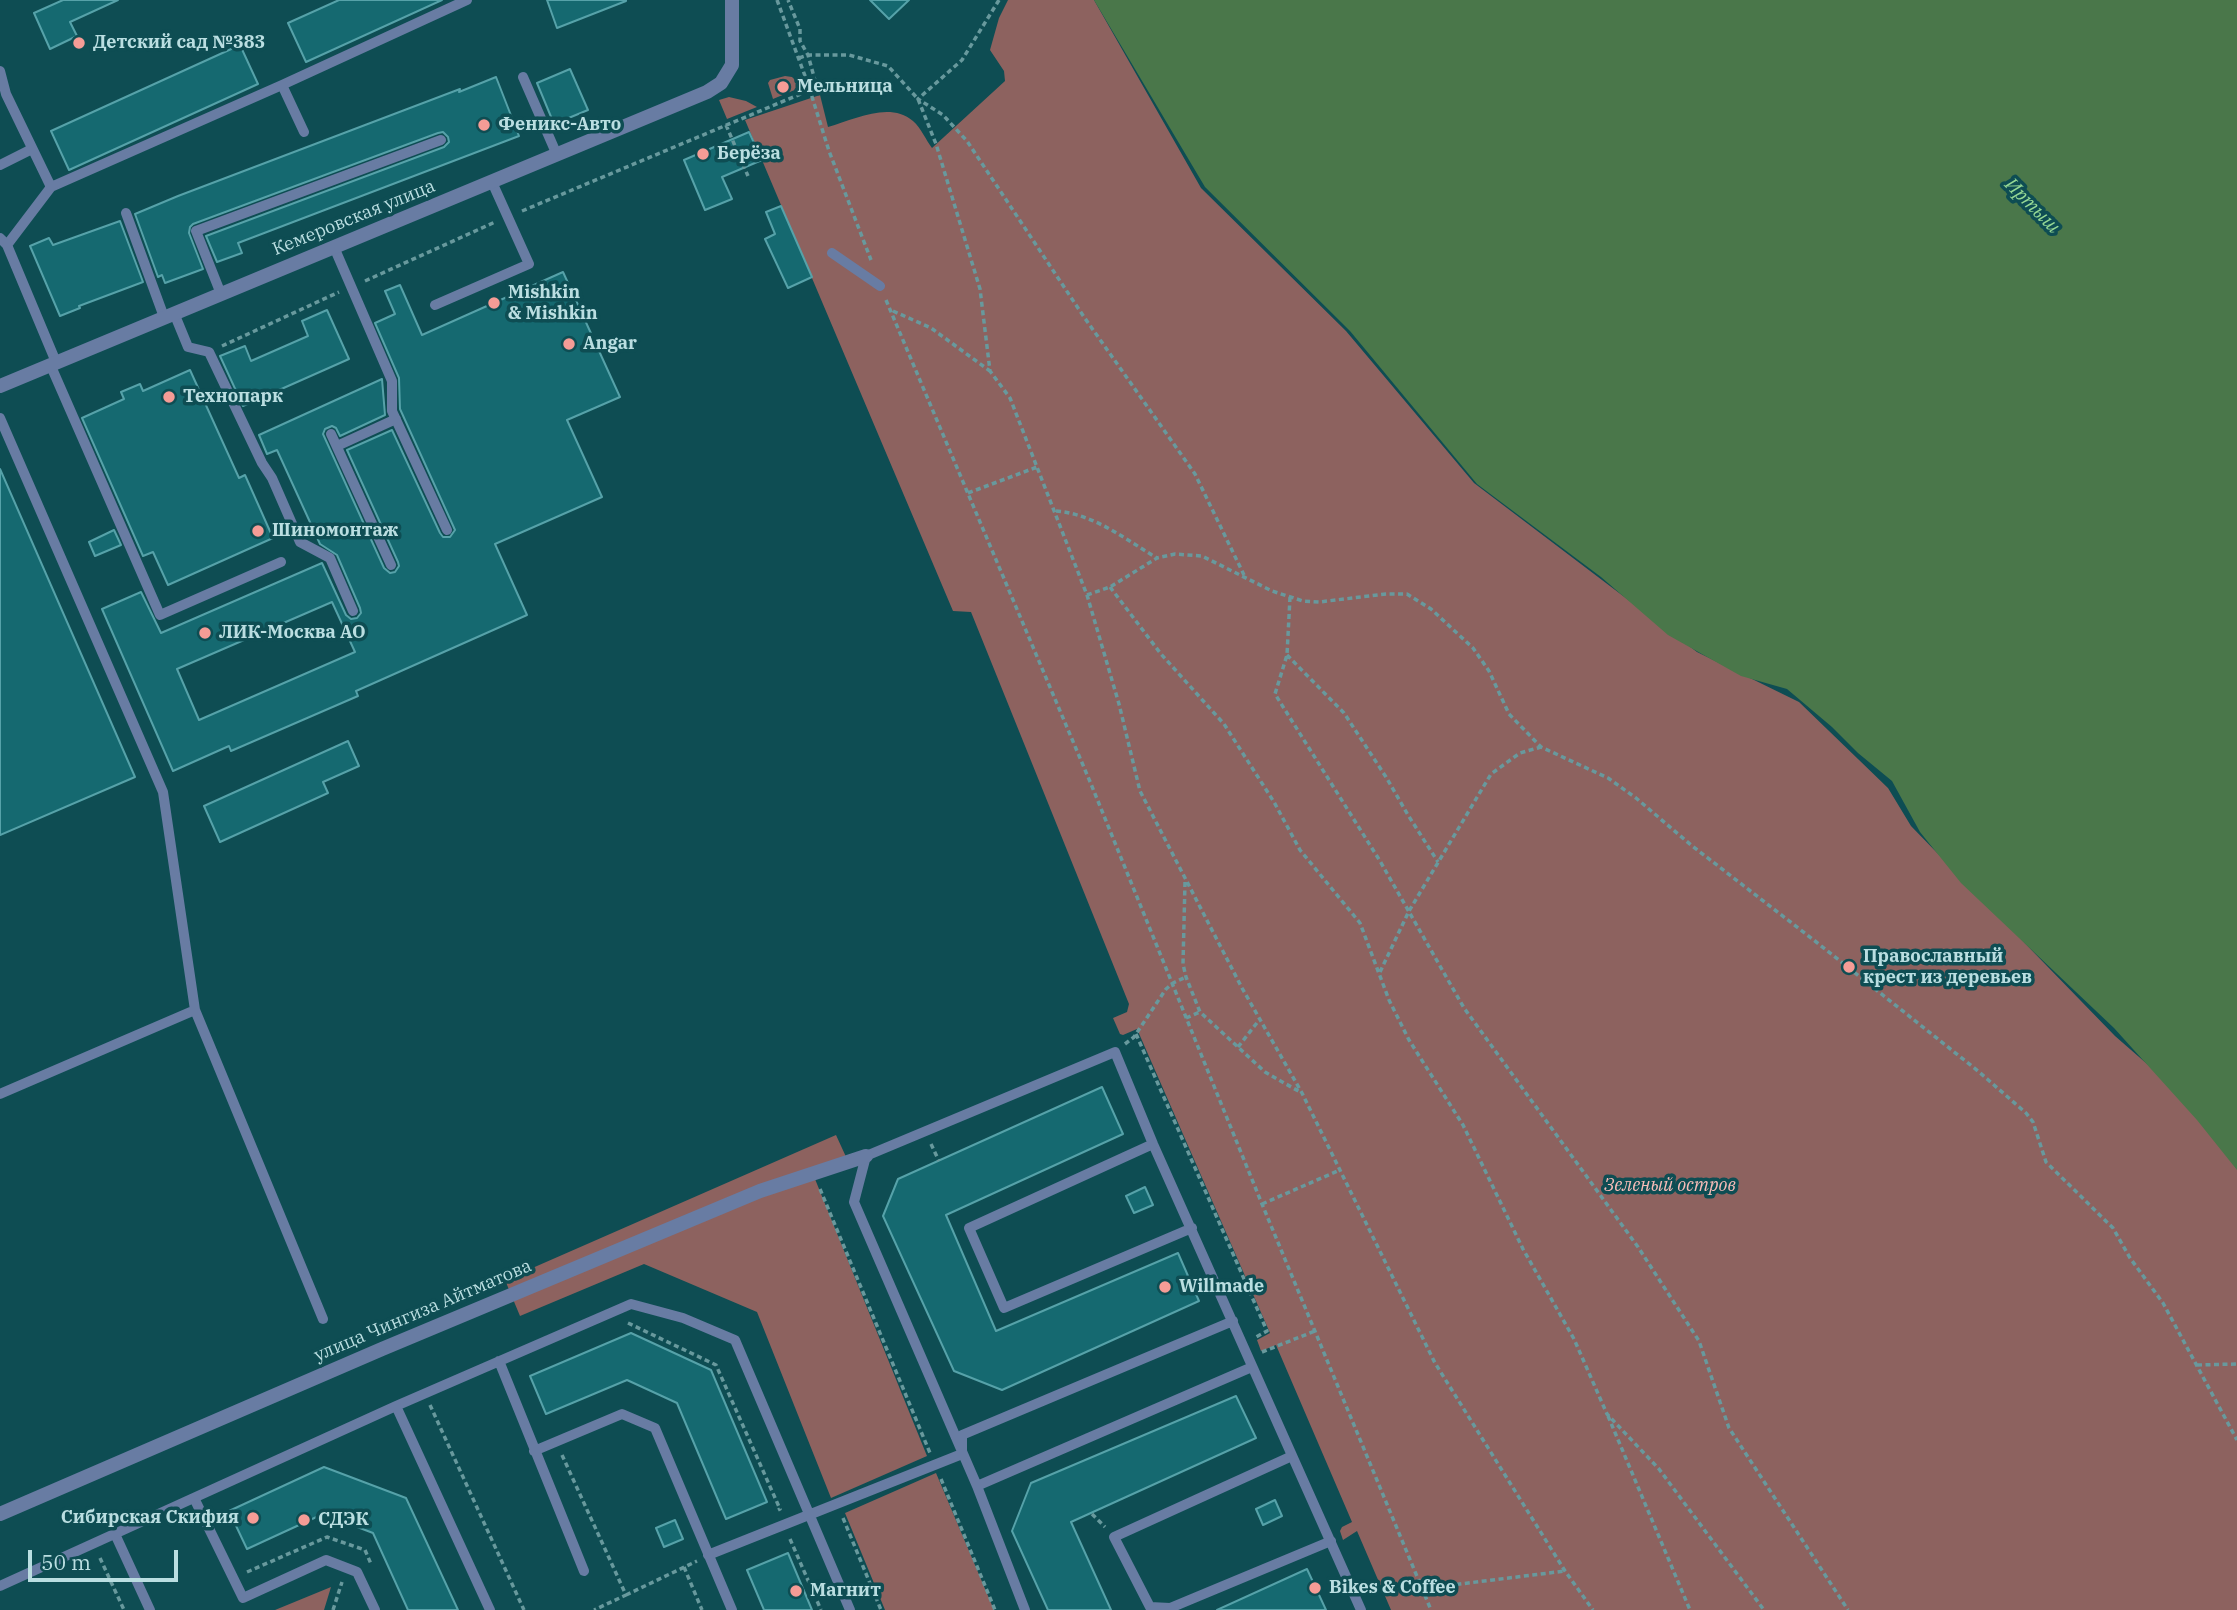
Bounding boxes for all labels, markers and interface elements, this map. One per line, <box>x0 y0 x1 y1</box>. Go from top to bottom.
place label: Детский сад №383 <box>93 32 265 54</box>
marker: Детский сад №383 <box>71 35 87 51</box>
place label: Мельница <box>797 76 893 98</box>
marker: Мельница <box>775 79 791 95</box>
place label: Феникс-Авто <box>498 114 621 136</box>
marker: Феникс-Авто <box>476 117 492 133</box>
place label: Берёза <box>717 143 781 165</box>
marker: Берёза <box>695 146 711 162</box>
water label: Иртыш <box>1999 173 2065 239</box>
street label: Кемеровская улица <box>269 175 439 261</box>
place label: Mishkin & Mishkin <box>508 282 598 324</box>
marker: Mishkin & Mishkin <box>486 295 502 311</box>
place label: Angar <box>583 333 637 355</box>
marker: Angar <box>561 336 577 352</box>
place label: Технопарк <box>183 386 283 408</box>
marker: Технопарк <box>161 389 177 405</box>
place label: Шиномонтаж <box>272 520 398 542</box>
marker: Шиномонтаж <box>250 523 266 539</box>
place label: ЛИК-Москва АО <box>219 622 366 644</box>
marker: ЛИК-Москва АО <box>197 625 213 641</box>
place label: Православный крест из деревьев <box>1863 946 2032 988</box>
marker: Православный крест из деревьев <box>1841 959 1857 975</box>
park label: Зеленый остров <box>1604 1175 1736 1197</box>
street label: улица Чингиза Айтматова <box>311 1255 535 1367</box>
place label: Willmade <box>1179 1276 1264 1298</box>
marker: Willmade <box>1157 1279 1173 1295</box>
place label: Сибирская Скифия <box>61 1507 239 1529</box>
place label: СДЭК <box>318 1509 369 1531</box>
marker: Сибирская Скифия <box>245 1510 261 1526</box>
marker: СДЭК <box>296 1512 312 1528</box>
scale bar <box>32 1536 182 1580</box>
text: 50 m <box>41 1548 91 1576</box>
place label: Bikes & Coffee <box>1329 1577 1456 1599</box>
place label: Магнит <box>810 1580 881 1602</box>
marker: Bikes & Coffee <box>1307 1580 1323 1596</box>
marker: Магнит <box>788 1583 804 1599</box>

